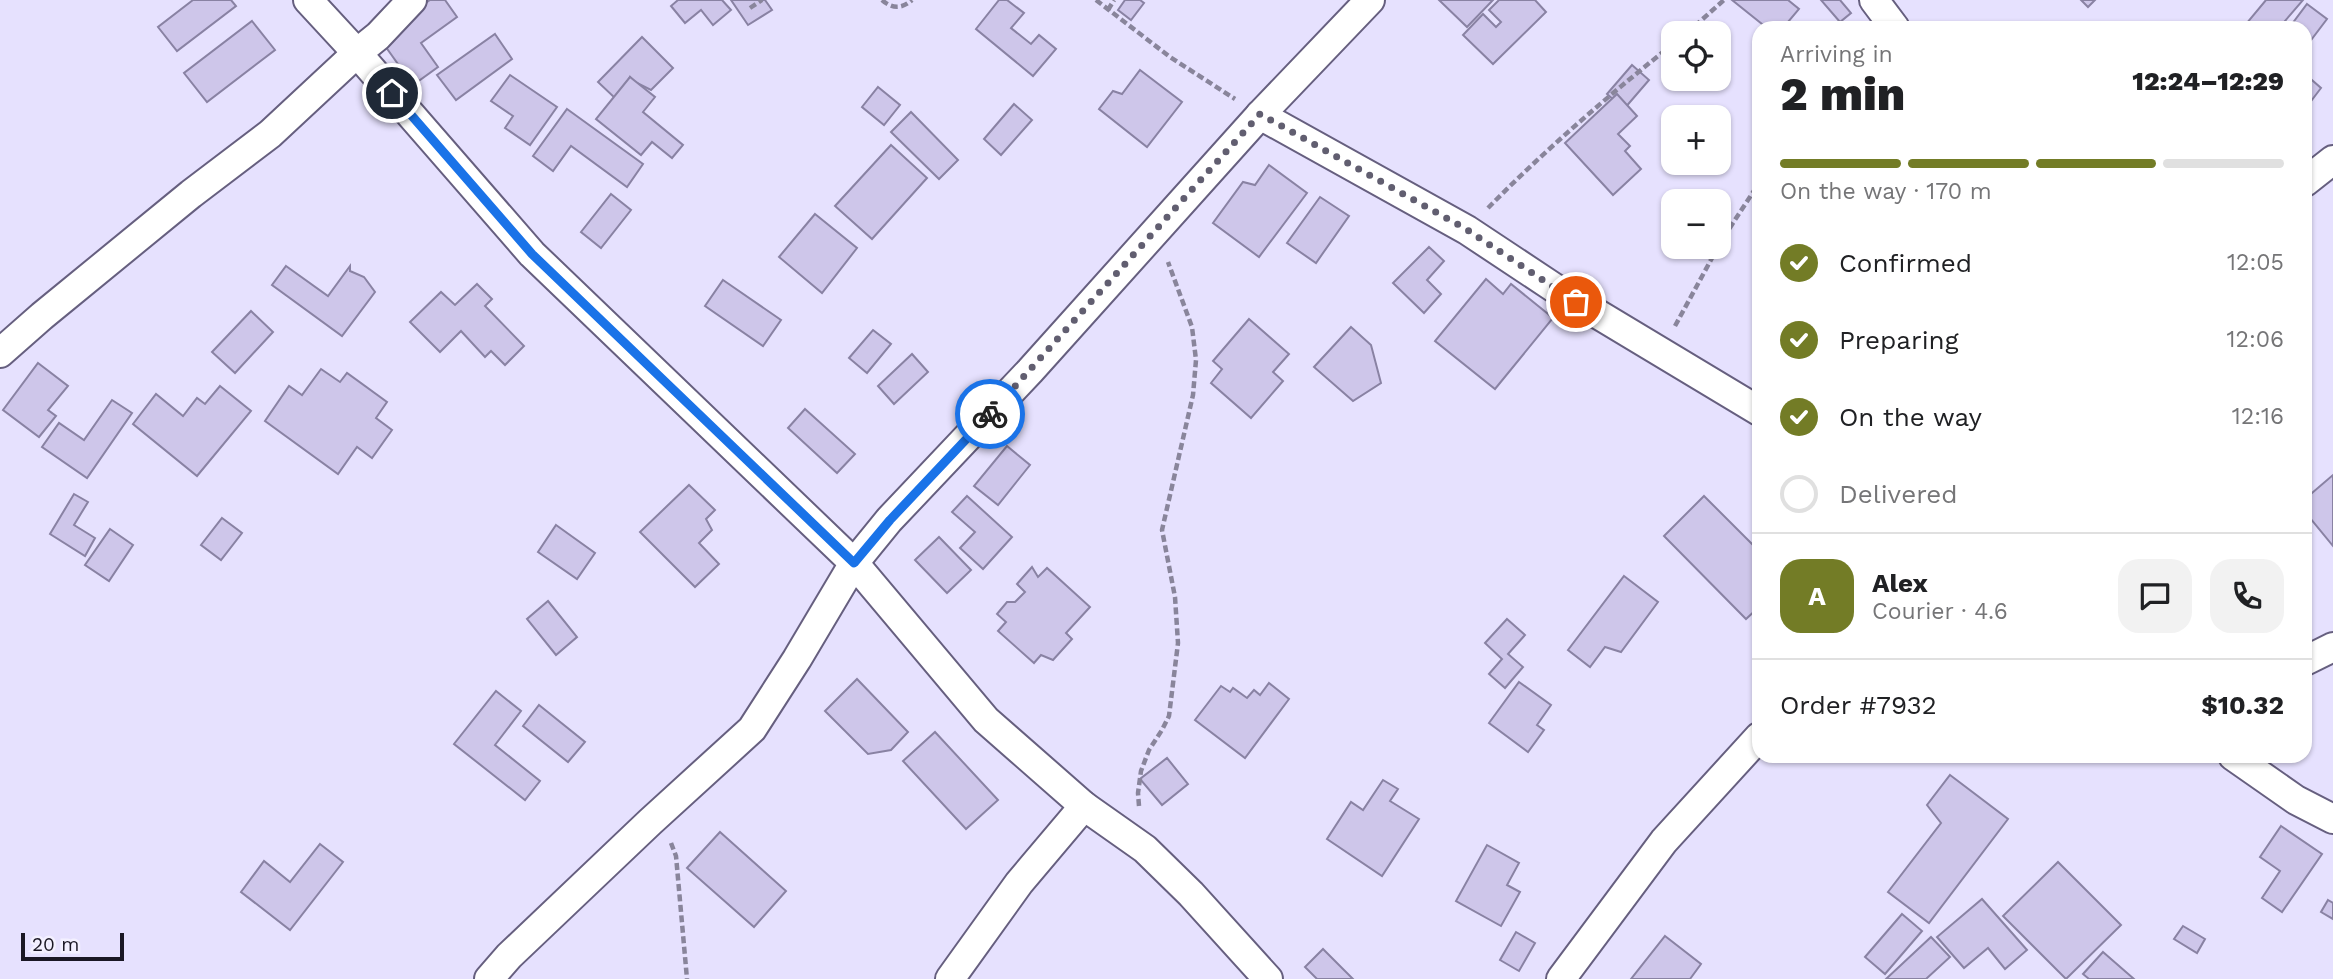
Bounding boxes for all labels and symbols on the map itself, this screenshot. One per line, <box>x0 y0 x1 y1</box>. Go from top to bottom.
pin <box>362 63 422 123</box>
pin <box>1546 272 1606 332</box>
courier <box>955 379 1025 449</box>
scale bar <box>21 930 124 962</box>

